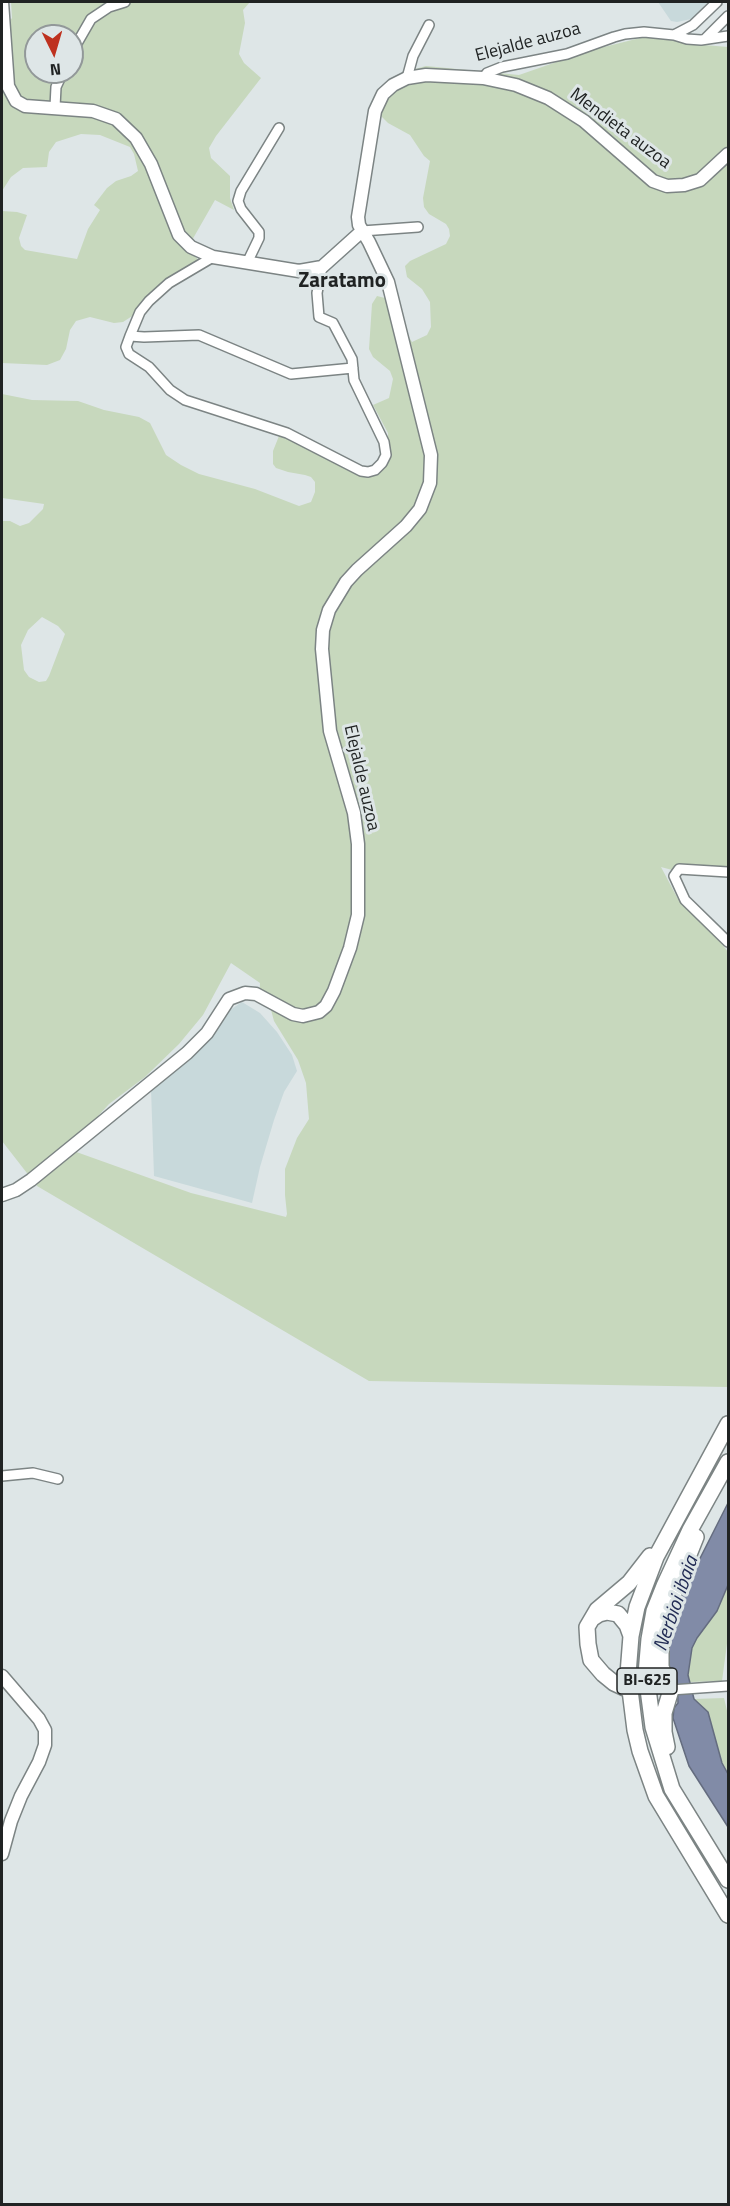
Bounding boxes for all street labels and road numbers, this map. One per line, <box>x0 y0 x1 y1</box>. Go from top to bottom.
street label: Elejalde auzoa <box>473 19 583 67</box>
street label: Mendieta auzoa <box>565 84 675 174</box>
street label: Elejalde auzoa <box>338 723 384 833</box>
road number: BI-625 <box>617 1668 677 1694</box>

